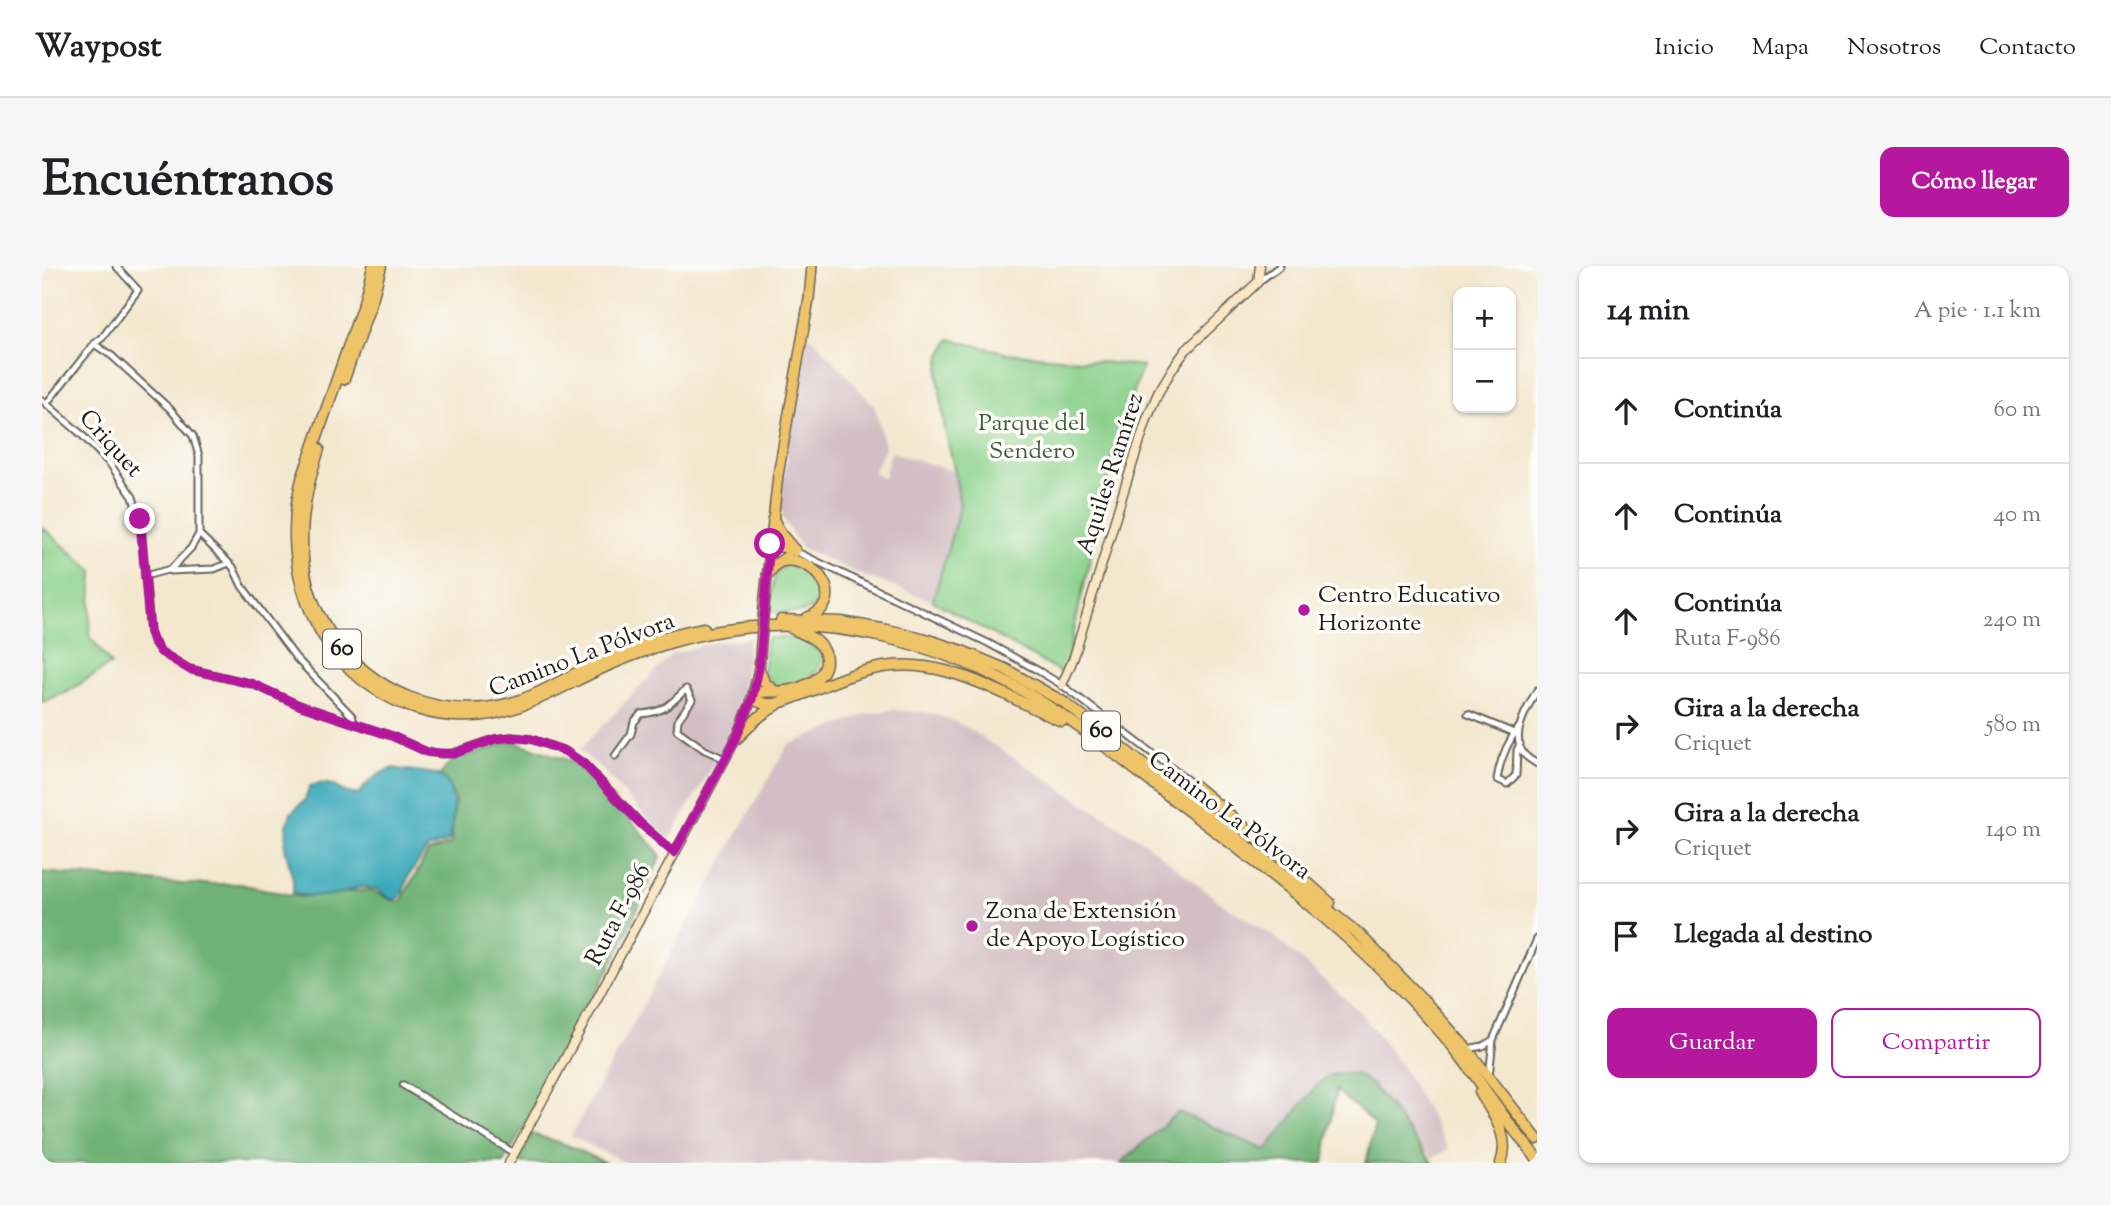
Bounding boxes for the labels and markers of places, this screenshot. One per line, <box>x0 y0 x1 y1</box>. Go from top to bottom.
place label: Centro Educativo Horizonte <box>1318 579 1500 641</box>
marker: Centro Educativo Horizonte <box>1296 602 1312 618</box>
place label: Zona de Extensión de Apoyo Logístico <box>986 895 1185 957</box>
marker: Zona de Extensión de Apoyo Logístico <box>964 918 980 934</box>

